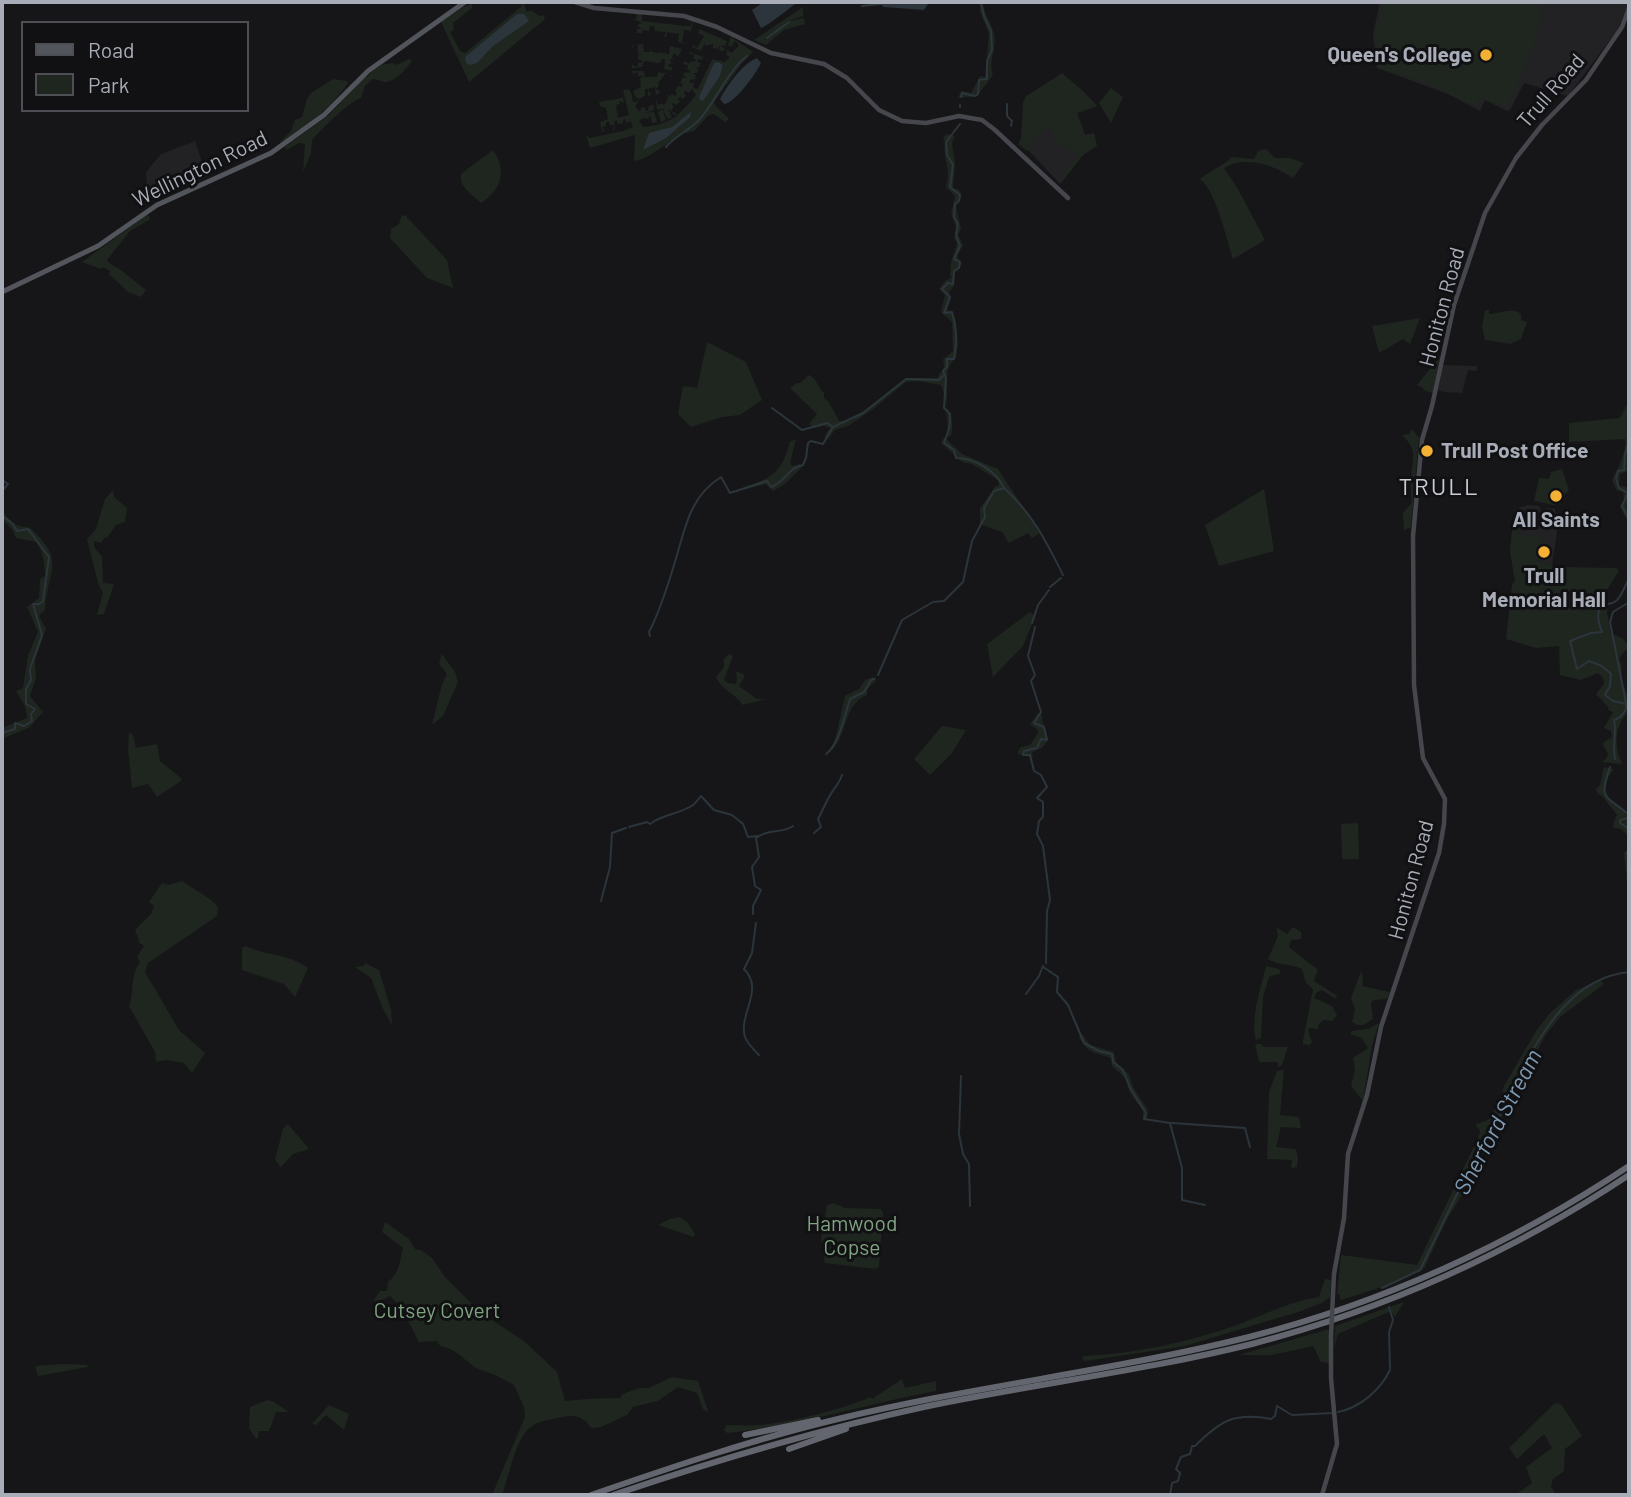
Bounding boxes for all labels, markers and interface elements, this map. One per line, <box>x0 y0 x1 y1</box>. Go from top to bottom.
legend <box>21 21 248 112</box>
text: Road <box>88 37 134 62</box>
place label: Queen's College <box>1327 42 1472 68</box>
marker: Queen's College <box>1478 47 1494 63</box>
street label: Trull Road <box>1512 49 1590 133</box>
text: Park <box>88 72 129 97</box>
street label: Wellington Road <box>128 125 272 213</box>
street label: Honiton Road <box>1414 245 1470 369</box>
place label: Trull Post Office <box>1441 438 1588 464</box>
marker: Trull Post Office <box>1419 443 1435 459</box>
district label: TRULL <box>1399 473 1479 501</box>
marker: All Saints <box>1548 488 1564 504</box>
place label: All Saints <box>1512 507 1600 533</box>
marker: Trull Memorial Hall <box>1536 544 1552 560</box>
place label: Trull Memorial Hall <box>1482 563 1606 613</box>
street label: Honiton Road <box>1383 818 1439 942</box>
water label: Sherford Stream <box>1448 1045 1548 1199</box>
park label: Hamwood Copse <box>807 1211 897 1261</box>
park label: Cutsey Covert <box>374 1298 500 1324</box>

